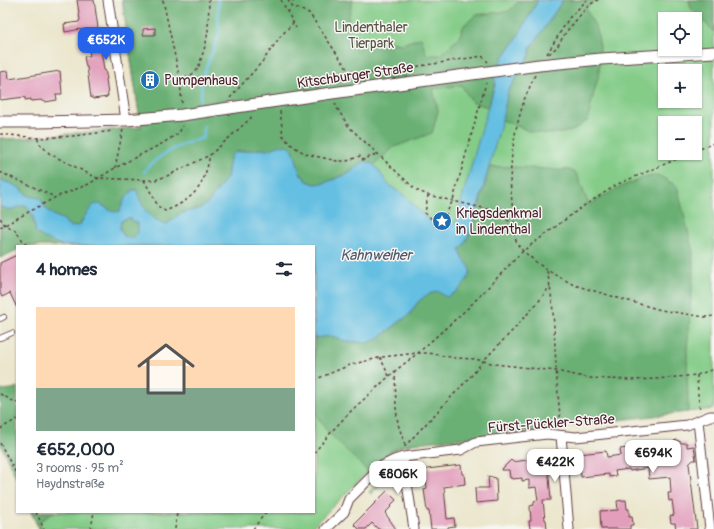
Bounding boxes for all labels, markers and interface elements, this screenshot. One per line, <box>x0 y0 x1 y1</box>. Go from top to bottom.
map controls <box>658 12 702 160</box>
button: locate <box>658 12 702 56</box>
park label: Lindenthaler Tierpark <box>334 19 408 52</box>
pin: €652K <box>78 27 134 61</box>
text: €652K <box>87 32 125 48</box>
street label: Kitschburger Straße <box>296 59 414 92</box>
button: + <box>658 64 702 108</box>
building icon: Pumpenhaus <box>139 69 161 91</box>
place label: Pumpenhaus <box>164 72 239 89</box>
button: − <box>658 116 702 160</box>
place label: Kriegsdenkmal in Lindenthal <box>456 205 542 238</box>
place icon: Kriegsdenkmal in Lindenthal <box>431 210 453 232</box>
water label: Kahnweiher <box>340 246 413 265</box>
icon: filters <box>273 258 295 280</box>
text: 4 homes <box>36 259 97 280</box>
icon: home <box>130 333 202 405</box>
street label: Fürst-Pückler-Straße <box>487 411 615 436</box>
text: €652,000 <box>36 439 115 460</box>
pin: €694K <box>625 440 681 474</box>
text: €694K <box>634 445 672 461</box>
pin: €422K <box>527 449 583 483</box>
text: €422K <box>536 454 574 470</box>
text: 3 rooms · 95 m² <box>36 460 124 476</box>
pin: €806K <box>370 461 426 495</box>
text: €806K <box>378 466 418 482</box>
text: Haydnstraße <box>36 476 105 492</box>

